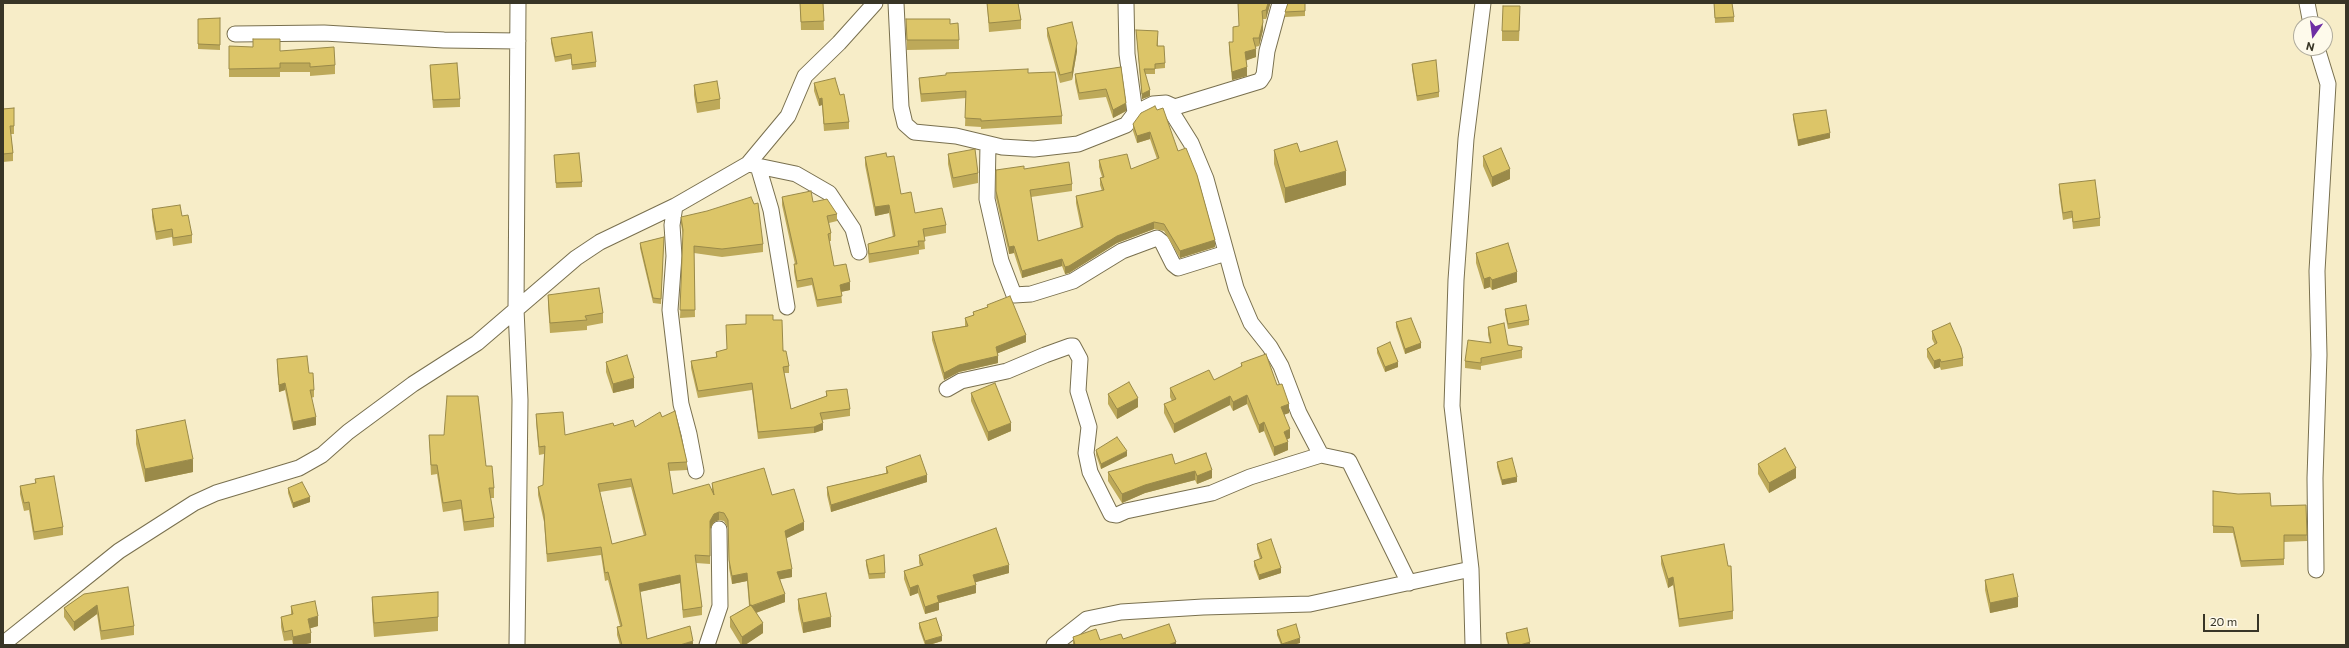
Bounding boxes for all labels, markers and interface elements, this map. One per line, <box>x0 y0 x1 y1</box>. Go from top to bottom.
north arrow <box>2293 16 2333 56</box>
text: N <box>2305 40 2316 54</box>
scale bar <box>2205 606 2261 632</box>
text: 20 m <box>2210 614 2237 628</box>

